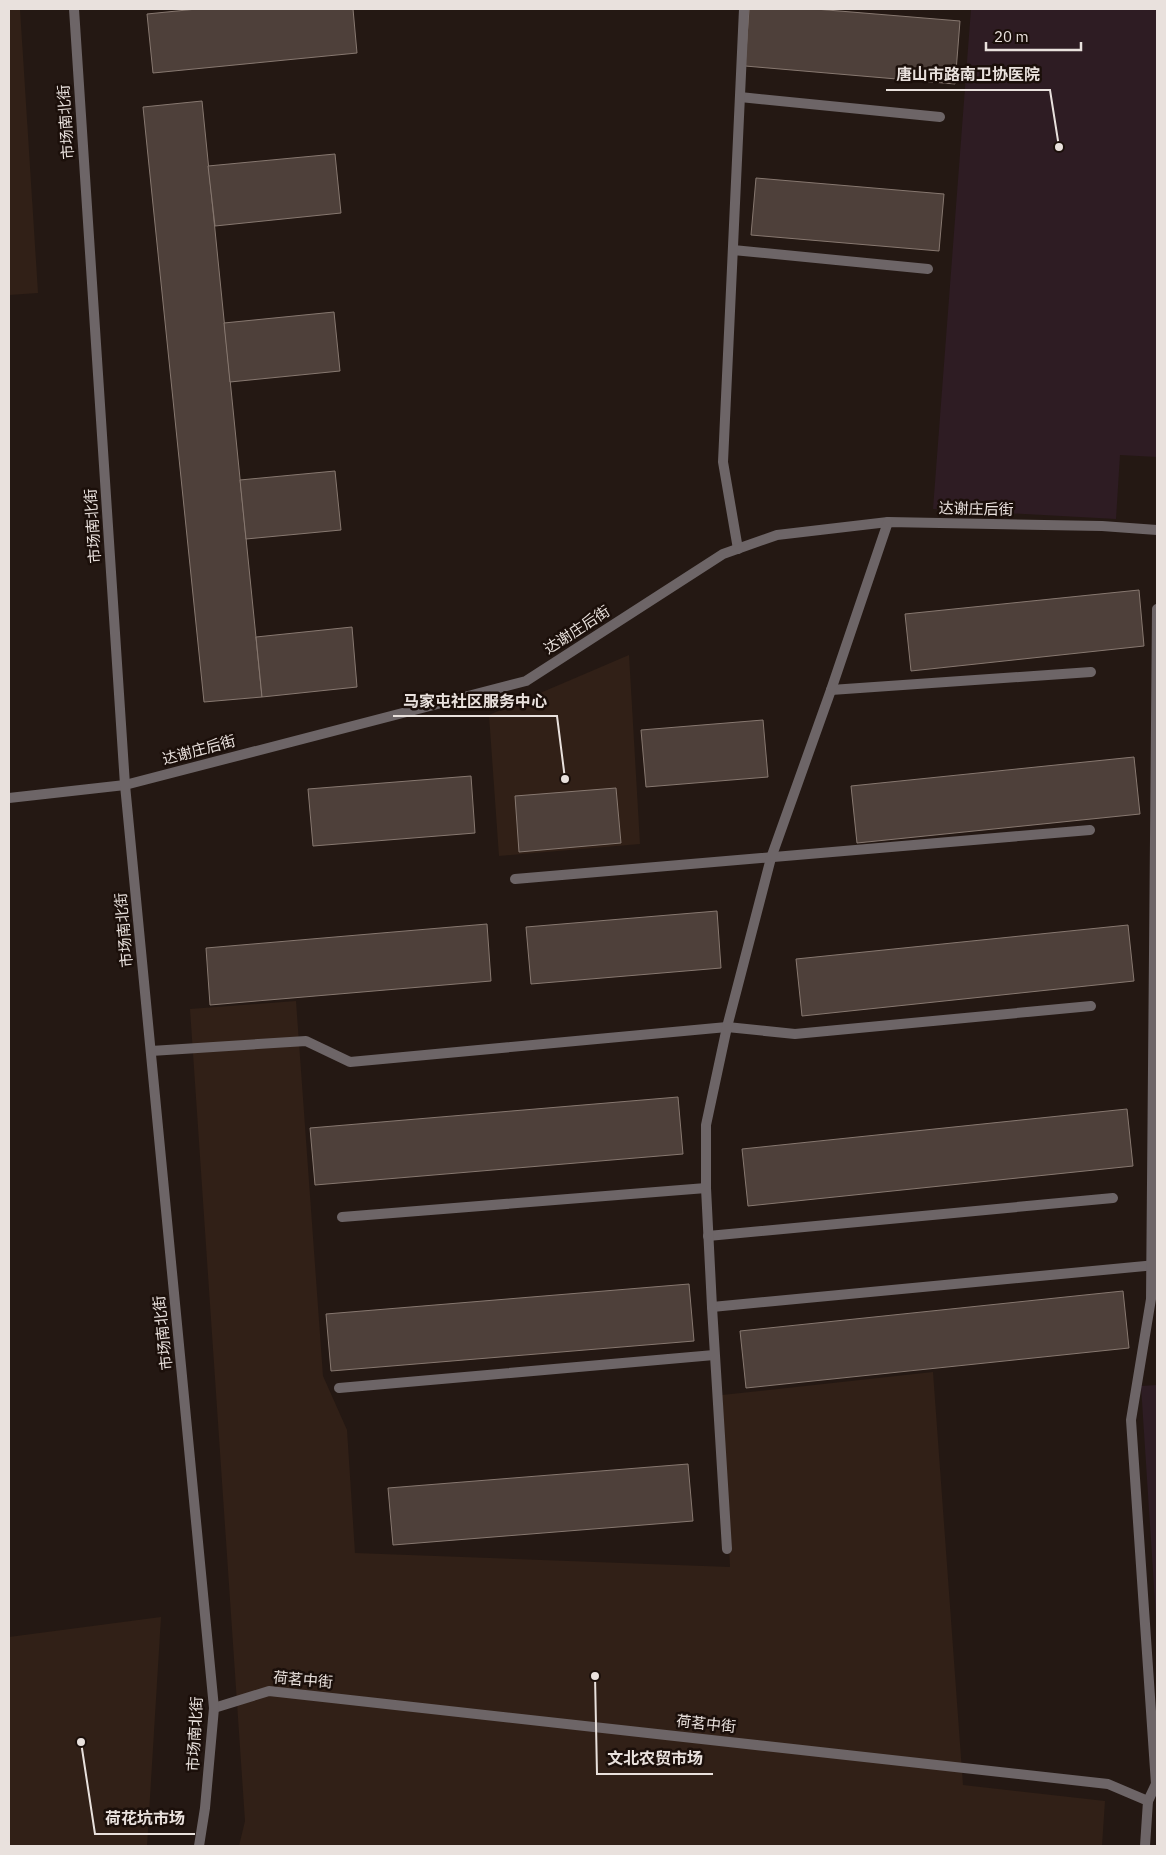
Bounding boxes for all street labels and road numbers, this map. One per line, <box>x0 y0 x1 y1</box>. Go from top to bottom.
street label: 市场南北街 <box>53 84 78 160</box>
street label: 市场南北街 <box>80 488 105 564</box>
street label: 达谢庄后街 <box>938 498 1014 519</box>
street label: 达谢庄后街 <box>540 601 613 658</box>
street label: 达谢庄后街 <box>160 731 238 768</box>
street label: 市场南北街 <box>111 892 136 968</box>
street label: 市场南北街 <box>149 1295 176 1371</box>
street label: 荷茗中街 <box>272 1667 334 1692</box>
street label: 市场南北街 <box>183 1696 206 1772</box>
street label: 荷茗中街 <box>675 1711 737 1736</box>

